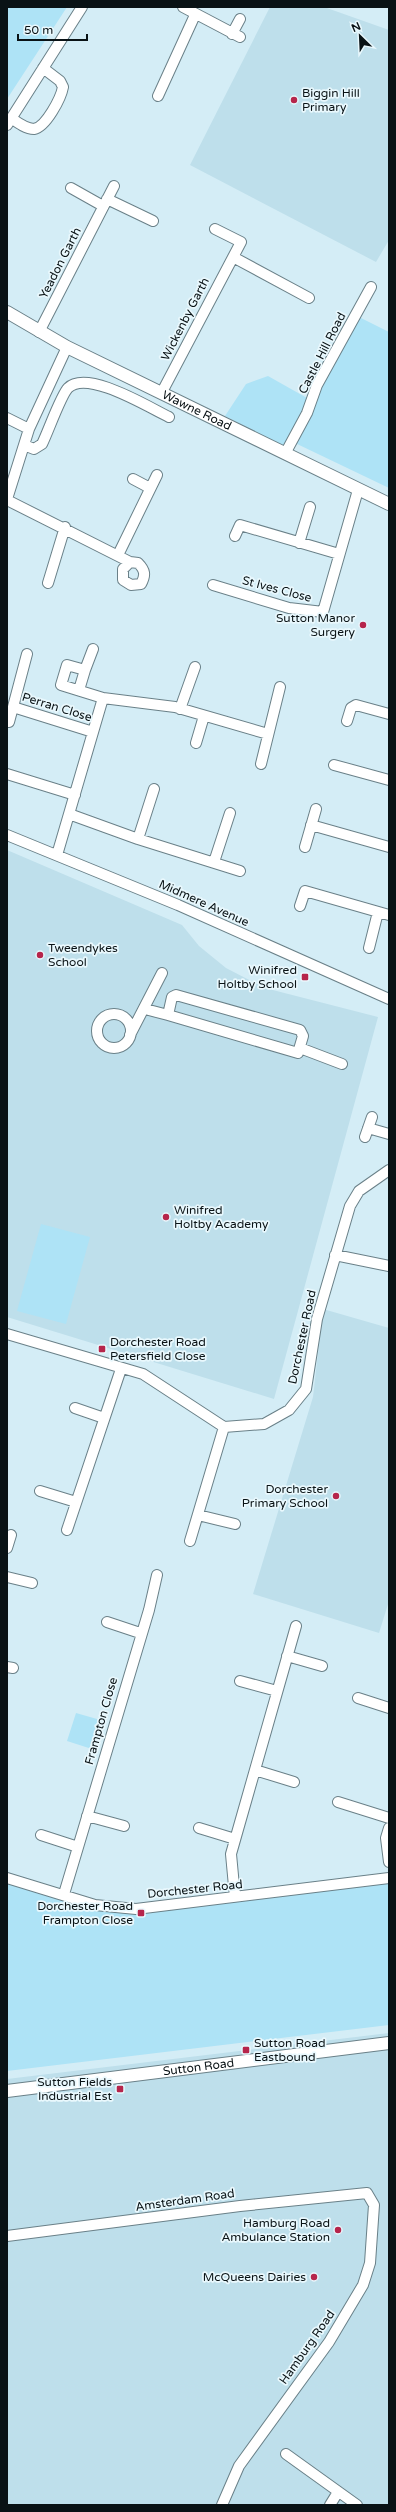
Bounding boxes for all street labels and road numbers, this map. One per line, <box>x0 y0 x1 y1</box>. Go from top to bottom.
street label: Yeadon Garth <box>36 225 84 301</box>
street label: Wickenby Garth <box>158 275 212 363</box>
street label: Castle Hill Road <box>295 310 349 396</box>
street label: Wawne Road <box>160 388 234 433</box>
street label: St Ives Close <box>241 573 313 605</box>
street label: Perran Close <box>20 690 94 724</box>
street label: Midmere Avenue <box>157 877 251 929</box>
street label: Dorchester Road <box>285 1289 319 1385</box>
street label: Frampton Close <box>82 1675 120 1766</box>
street label: Dorchester Road <box>147 1877 243 1901</box>
street label: Sutton Road <box>162 2056 235 2078</box>
street label: Amsterdam Road <box>135 2186 235 2214</box>
street label: Hamburg Road <box>276 2307 338 2387</box>

